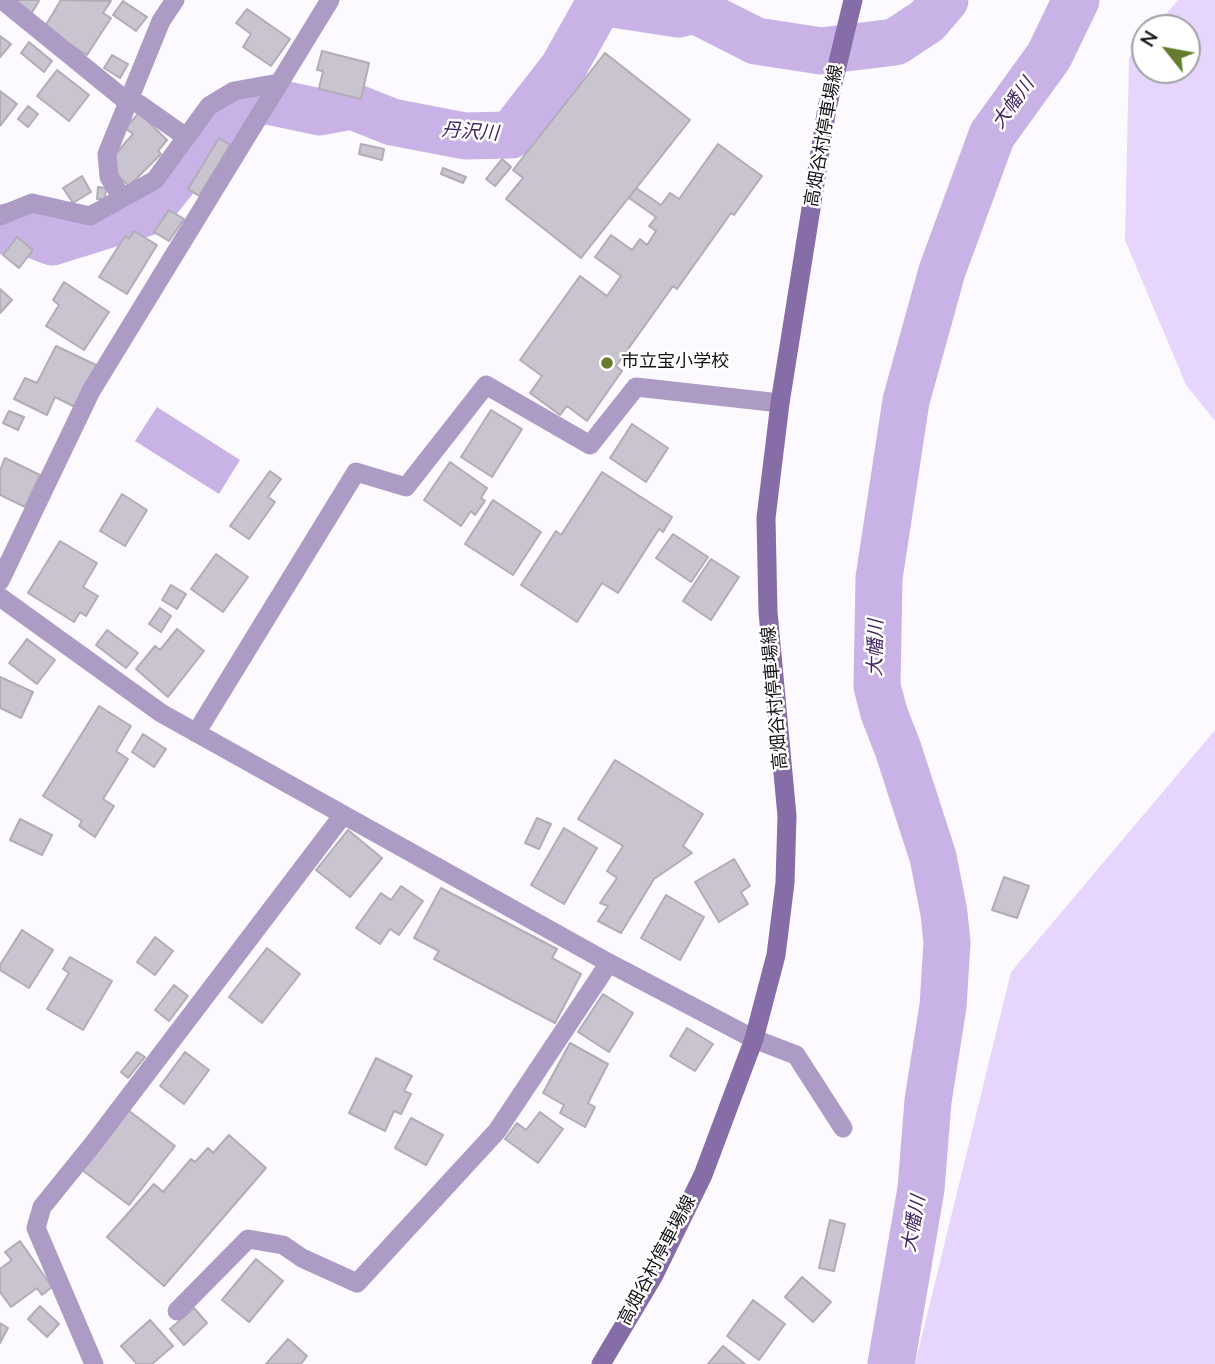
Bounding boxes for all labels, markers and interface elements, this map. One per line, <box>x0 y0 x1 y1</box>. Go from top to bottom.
north arrow <box>1131 14 1201 84</box>
text: N <box>1135 26 1165 52</box>
street label: 高畑谷村停車場線 <box>802 63 848 209</box>
water label: 大幡川 <box>988 74 1040 134</box>
water label: 丹沢川 <box>441 120 499 146</box>
place label: 市立宝小学校 <box>621 352 729 374</box>
marker: 市立宝小学校 <box>599 355 615 371</box>
water label: 大幡川 <box>865 619 889 677</box>
street label: 高畑谷村停車場線 <box>759 625 793 771</box>
street label: 高畑谷村停車場線 <box>615 1192 701 1330</box>
water label: 大幡川 <box>899 1194 931 1254</box>

